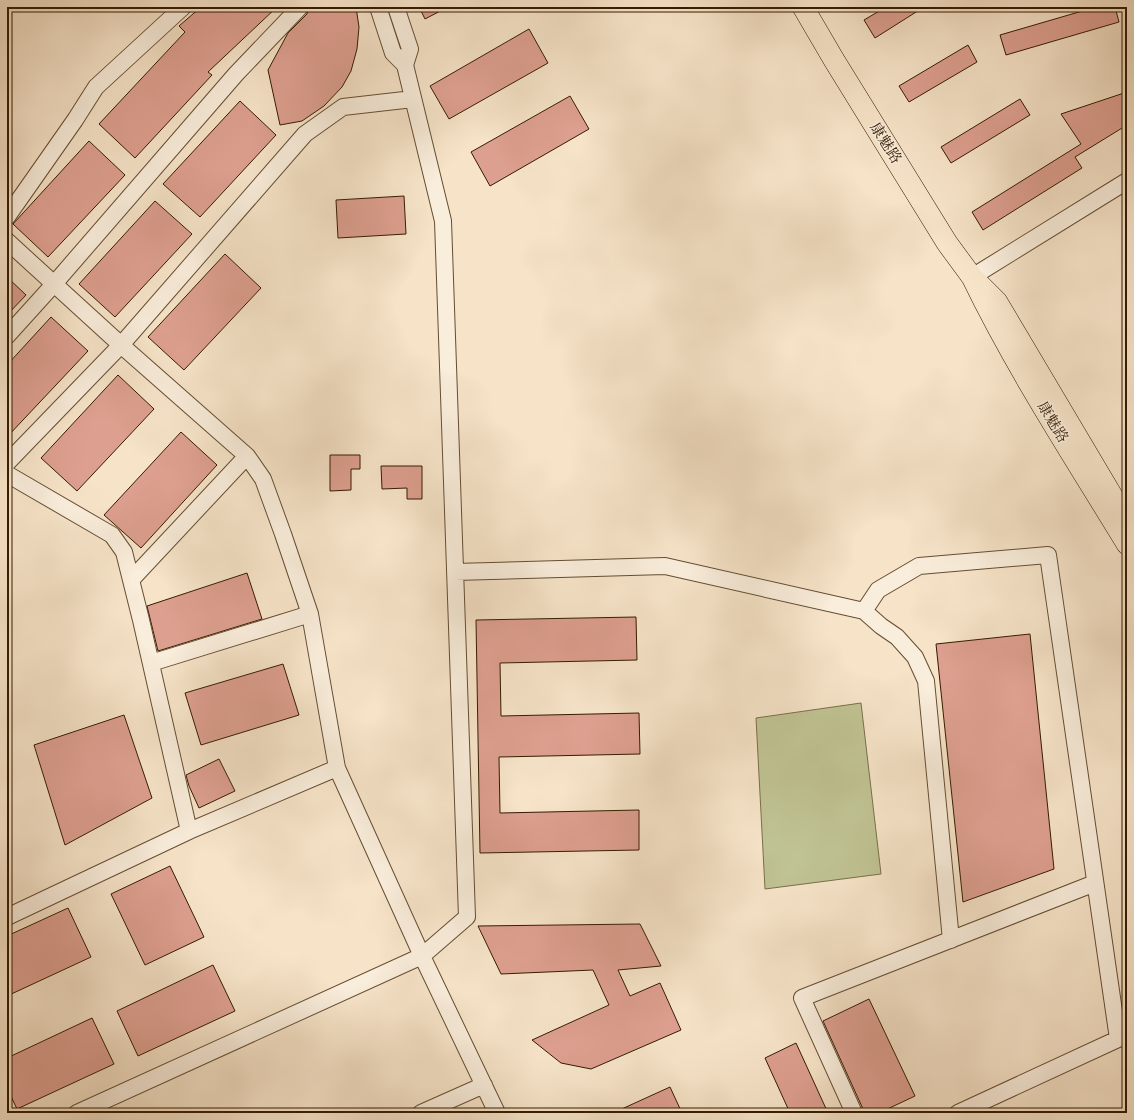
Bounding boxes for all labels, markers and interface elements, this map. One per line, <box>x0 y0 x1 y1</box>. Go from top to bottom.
street label: 康魅路 <box>866 119 906 167</box>
street label: 康魅路 <box>1033 398 1072 446</box>

